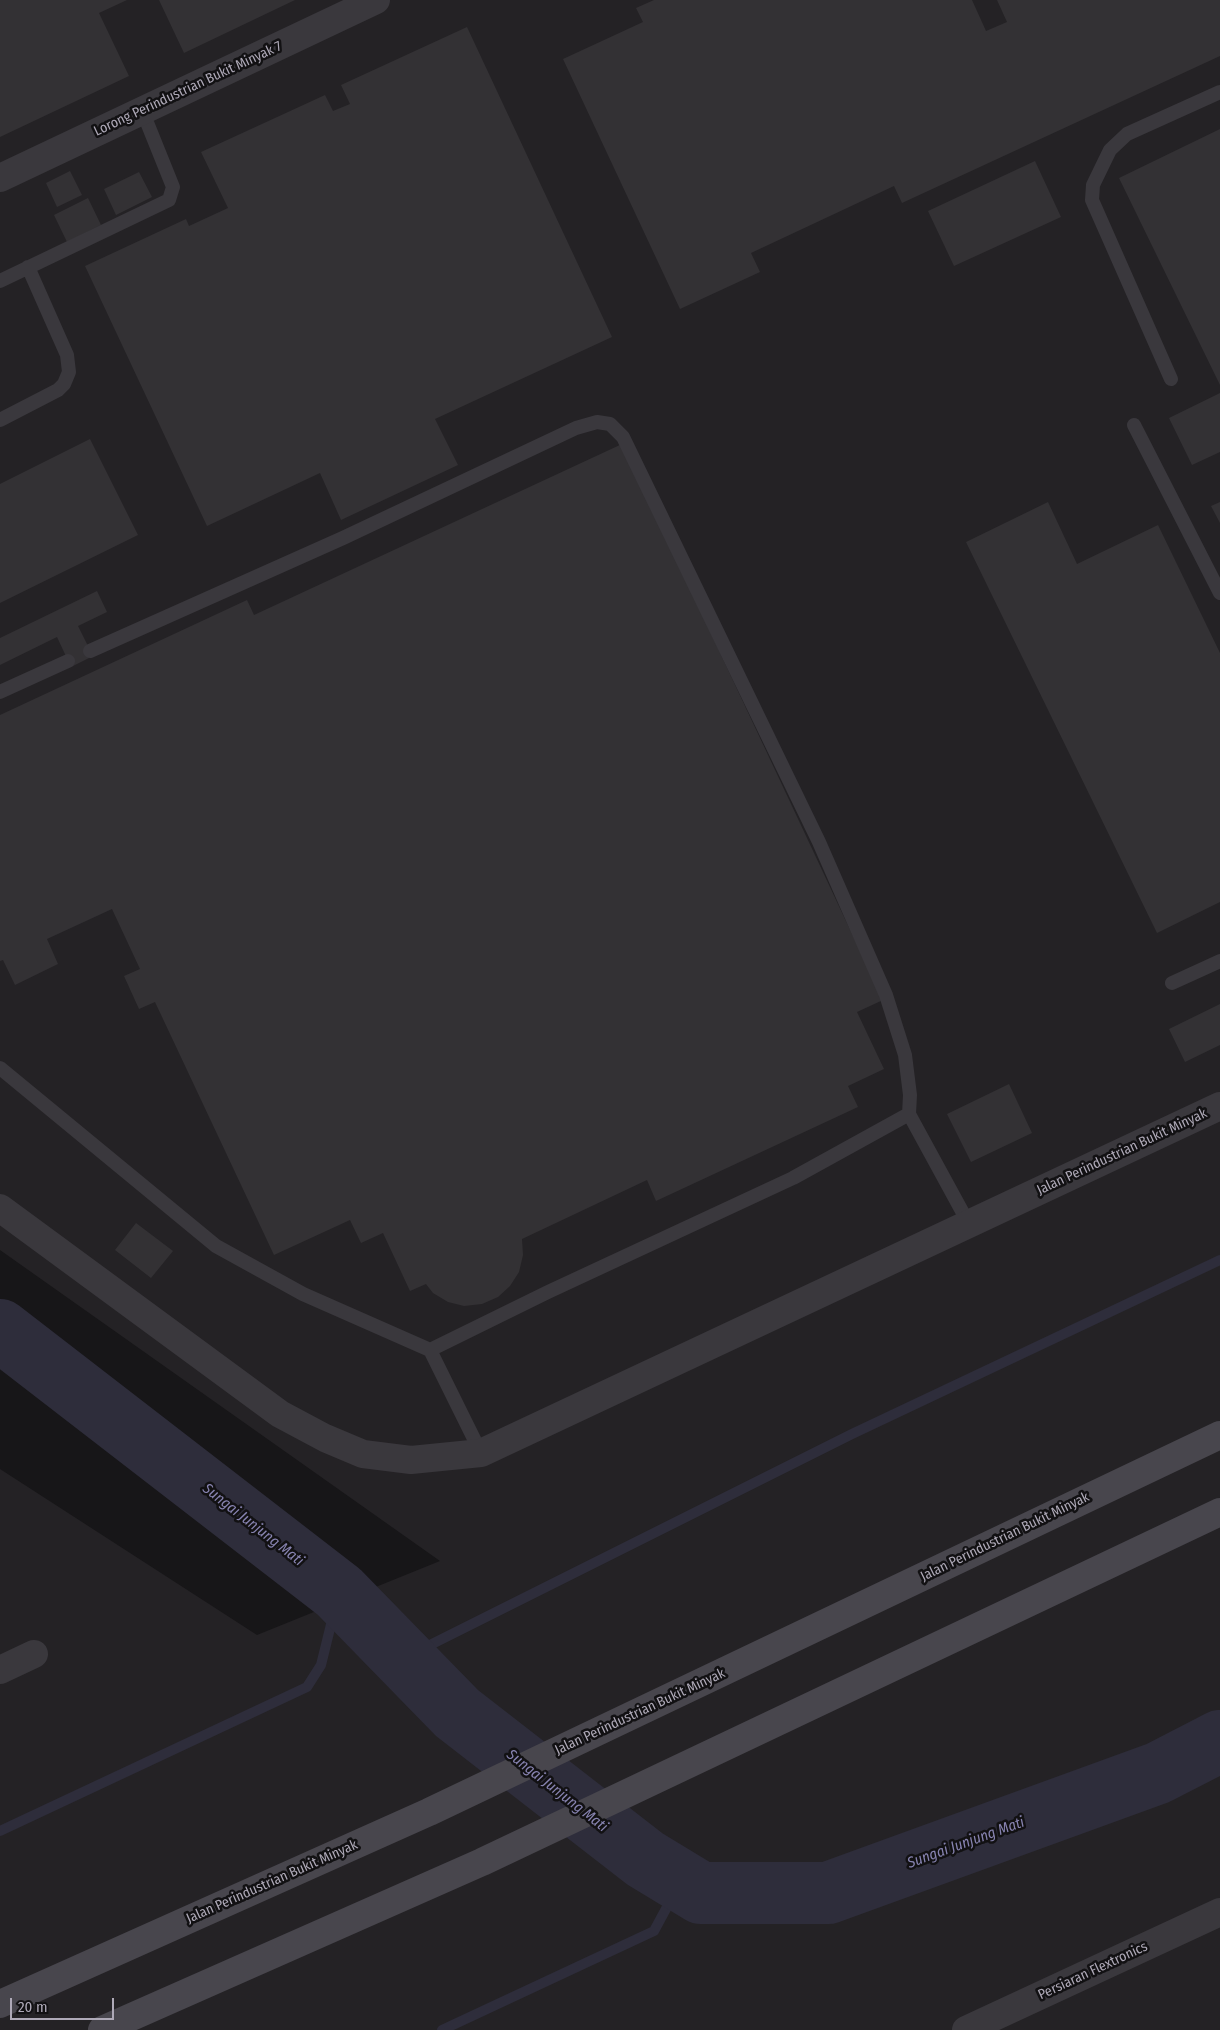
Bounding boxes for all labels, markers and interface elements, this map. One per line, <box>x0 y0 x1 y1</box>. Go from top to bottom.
street label: Lorong Perindustrian Bukit Minyak 7 <box>91 38 285 140</box>
street label: Jalan Perindustrian Bukit Minyak <box>1034 1105 1210 1199</box>
water label: Sungai Junjung Mati <box>199 1480 307 1570</box>
street label: Jalan Perindustrian Bukit Minyak <box>918 1489 1092 1585</box>
street label: Jalan Perindustrian Bukit Minyak <box>552 1665 728 1759</box>
water label: Sungai Junjung Mati <box>503 1746 611 1836</box>
water label: Sungai Junjung Mati <box>905 1813 1027 1873</box>
street label: Jalan Perindustrian Bukit Minyak <box>184 1837 360 1927</box>
street label: Persiaran Flextronics <box>1036 1938 1150 2004</box>
scale bar <box>12 1988 116 2020</box>
text: 20 m <box>18 1998 48 2016</box>

